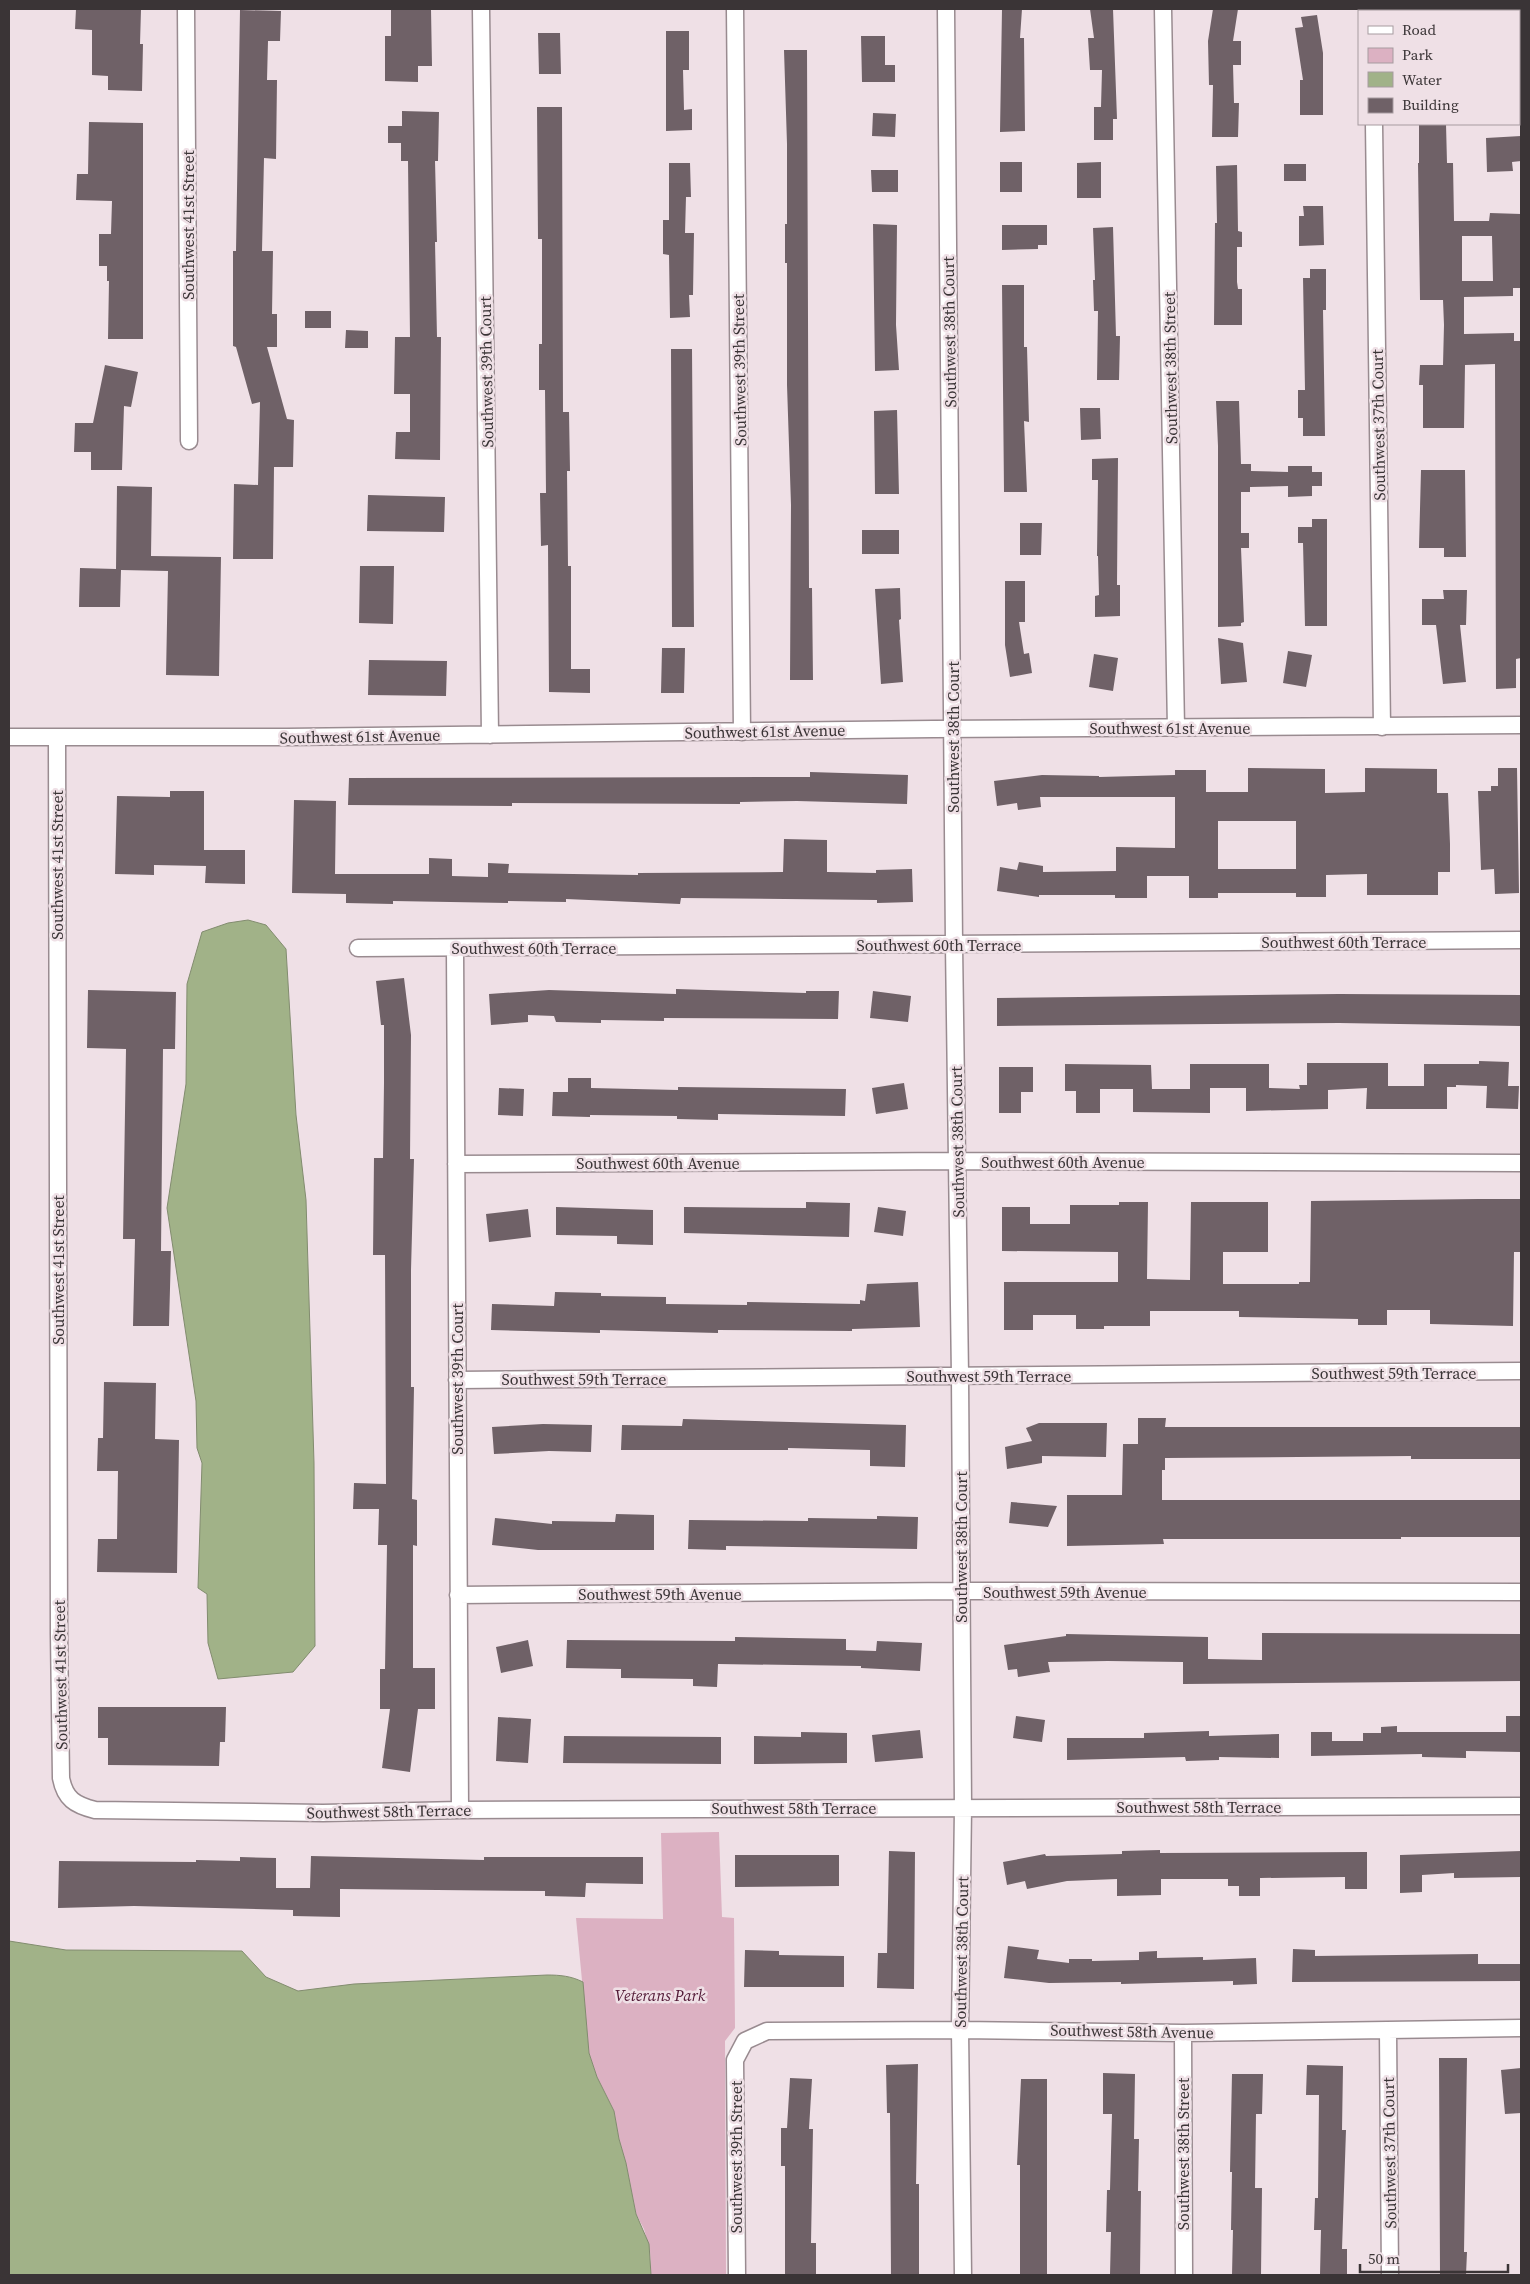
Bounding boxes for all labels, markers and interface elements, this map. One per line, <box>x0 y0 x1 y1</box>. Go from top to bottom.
legend <box>1358 10 1520 125</box>
text: Road <box>1402 19 1436 40</box>
text: Park <box>1402 44 1434 65</box>
text: Water <box>1402 69 1443 90</box>
text: Building <box>1402 94 1459 115</box>
street label: Southwest 41st Street <box>177 149 199 300</box>
street label: Southwest 38th Court <box>937 255 961 408</box>
street label: Southwest 38th Street <box>1158 291 1182 444</box>
street label: Southwest 39th Street <box>727 293 751 446</box>
street label: Southwest 39th Court <box>474 295 498 448</box>
street label: Southwest 37th Court <box>1366 348 1390 501</box>
street label: Southwest 38th Court <box>942 661 964 813</box>
street label: Southwest 61st Avenue <box>1090 717 1250 739</box>
street label: Southwest 61st Avenue <box>684 719 846 743</box>
street label: Southwest 61st Avenue <box>279 724 441 748</box>
street label: Southwest 41st Street <box>46 789 68 940</box>
street label: Southwest 60th Terrace <box>1262 931 1426 953</box>
street label: Southwest 60th Terrace <box>857 934 1021 956</box>
street label: Southwest 60th Terrace <box>452 937 616 959</box>
street label: Southwest 38th Court <box>945 1065 969 1218</box>
street label: Southwest 60th Avenue <box>981 1151 1145 1173</box>
street label: Southwest 60th Avenue <box>576 1152 740 1174</box>
street label: Southwest 41st Street <box>47 1194 69 1345</box>
street label: Southwest 39th Court <box>446 1303 468 1455</box>
street label: Southwest 59th Terrace <box>1312 1362 1476 1384</box>
street label: Southwest 59th Terrace <box>907 1365 1071 1387</box>
street label: Southwest 59th Terrace <box>502 1368 666 1390</box>
street label: Southwest 38th Court <box>950 1471 972 1623</box>
street label: Southwest 59th Avenue <box>983 1581 1147 1603</box>
street label: Southwest 59th Avenue <box>578 1583 742 1605</box>
street label: Southwest 41st Street <box>48 1599 72 1750</box>
street label: Southwest 58th Terrace <box>1117 1796 1281 1818</box>
street label: Southwest 58th Terrace <box>712 1797 876 1819</box>
street label: Southwest 58th Terrace <box>306 1799 472 1823</box>
street label: Southwest 38th Court <box>949 1875 973 2028</box>
park label: Veterans Park <box>615 1984 706 2006</box>
street label: Southwest 58th Avenue <box>1050 2019 1214 2043</box>
street label: Southwest 37th Court <box>1377 2076 1401 2229</box>
street label: Southwest 38th Street <box>1172 2077 1194 2230</box>
street label: Southwest 39th Street <box>725 2080 747 2233</box>
scale bar <box>1360 2242 1508 2274</box>
text: 50 m <box>1368 2248 1400 2269</box>

